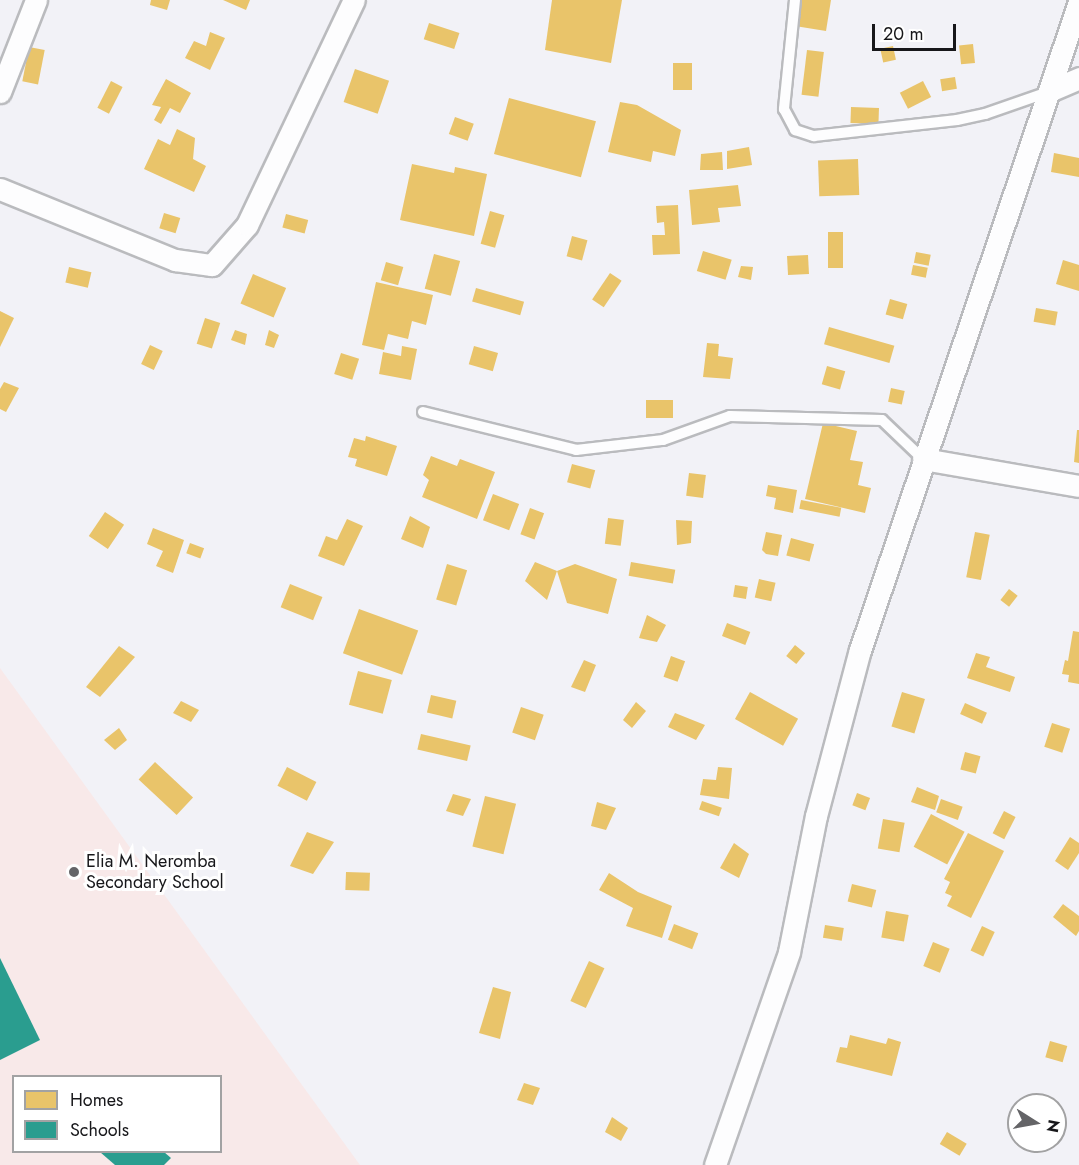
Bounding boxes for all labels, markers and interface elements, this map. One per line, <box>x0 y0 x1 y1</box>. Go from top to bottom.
scale bar <box>875 12 959 50</box>
text: 20 m <box>883 21 923 47</box>
place label: Elia M. Neromba Secondary School <box>86 851 224 894</box>
marker: Elia M. Neromba Secondary School <box>67 865 81 879</box>
legend <box>12 1075 222 1153</box>
text: Homes <box>70 1087 123 1113</box>
north arrow <box>1007 1093 1067 1153</box>
text: Schools <box>70 1117 129 1143</box>
text: N <box>1041 1118 1066 1135</box>

